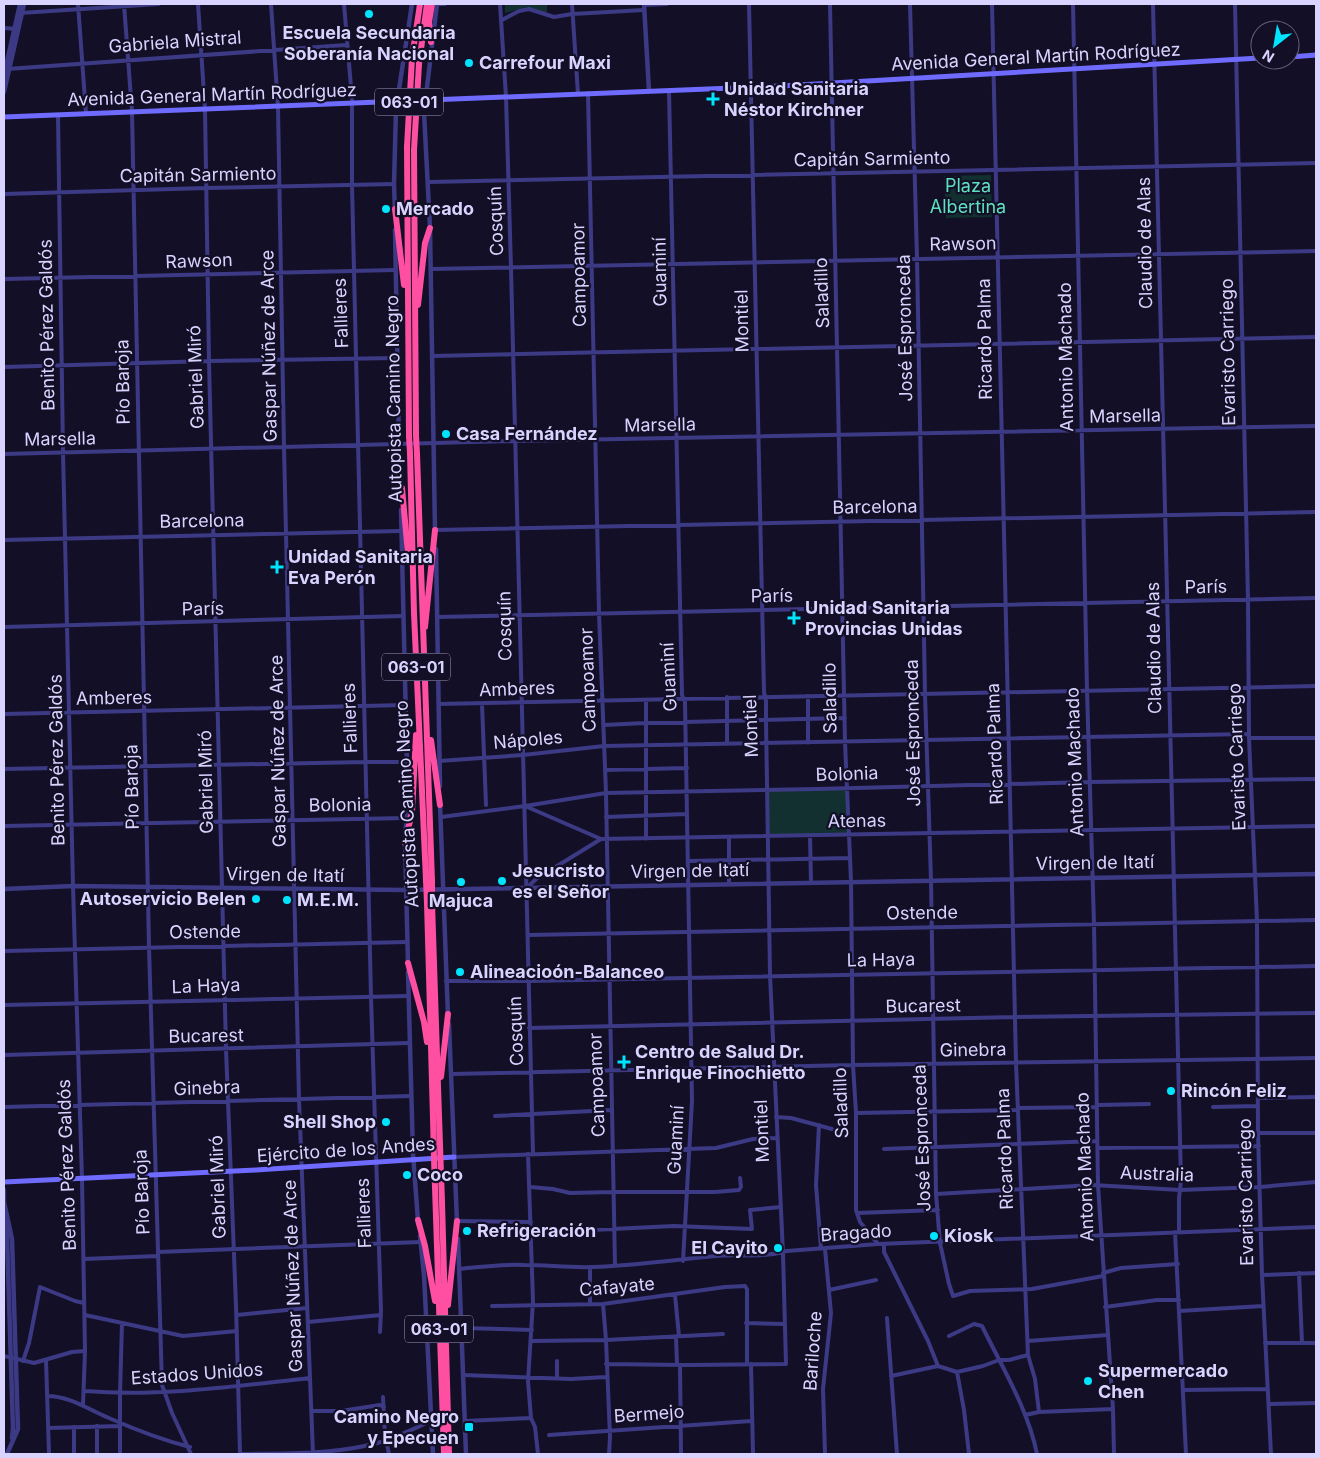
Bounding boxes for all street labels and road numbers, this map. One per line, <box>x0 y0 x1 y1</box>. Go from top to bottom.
street label: Gabriela Mistral <box>108 26 242 57</box>
street label: Avenida General Martín Rodríguez <box>891 38 1181 75</box>
street label: Avenida General Martín Rodríguez <box>67 79 357 110</box>
road number: 063-01 <box>375 88 443 115</box>
street label: Capitán Sarmiento <box>793 147 951 170</box>
street label: Capitán Sarmiento <box>119 163 277 186</box>
street label: Claudio de Alas <box>1133 177 1156 309</box>
street label: Cosquín <box>484 186 507 256</box>
street label: Campoamor <box>567 222 590 327</box>
street label: Rawson <box>929 232 997 255</box>
street label: Guaminí <box>648 237 671 307</box>
street label: Benito Pérez Galdós <box>35 239 58 411</box>
street label: Rawson <box>165 249 233 272</box>
street label: Gaspar Núñez de Arce <box>256 250 281 442</box>
street label: José Espronceda <box>893 254 916 402</box>
street label: Saladillo <box>810 257 833 329</box>
street label: Fallieres <box>329 278 352 349</box>
street label: Ricardo Palma <box>973 278 996 400</box>
street label: Evaristo Carriego <box>1216 278 1239 426</box>
street label: Antonio Machado <box>1054 282 1077 432</box>
street label: Montiel <box>730 289 753 353</box>
street label: Autopista Camino Negro <box>381 295 406 503</box>
street label: Gabriel Miró <box>183 325 208 429</box>
street label: Pío Baroja <box>111 339 134 425</box>
street label: Marsella <box>1089 404 1161 427</box>
street label: Marsella <box>624 413 696 436</box>
street label: Marsella <box>24 427 96 450</box>
street label: Barcelona <box>832 495 918 518</box>
street label: Barcelona <box>159 509 245 532</box>
street label: París <box>1185 576 1227 597</box>
street label: Claudio de Alas <box>1142 582 1165 714</box>
street label: París <box>751 585 793 606</box>
street label: Cosquín <box>493 591 516 661</box>
street label: París <box>182 598 224 619</box>
street label: Campoamor <box>575 627 600 733</box>
street label: Guaminí <box>656 641 681 712</box>
road number: 063-01 <box>382 654 450 680</box>
street label: Gaspar Núñez de Arce <box>265 655 290 847</box>
street label: José Espronceda <box>901 659 924 807</box>
street label: Saladillo <box>818 662 841 734</box>
street label: Benito Pérez Galdós <box>45 674 68 846</box>
street label: Amberes <box>479 677 555 700</box>
street label: Fallieres <box>338 683 361 754</box>
street label: Ricardo Palma <box>982 683 1007 805</box>
street label: Evaristo Carriego <box>1223 683 1250 831</box>
street label: Amberes <box>76 686 152 709</box>
street label: Antonio Machado <box>1061 687 1088 837</box>
street label: Montiel <box>739 694 762 758</box>
street label: Autopista Camino Negro <box>391 700 422 908</box>
street label: Nápoles <box>492 726 564 753</box>
street label: Gabriel Miró <box>194 730 217 834</box>
street label: Pío Baroja <box>120 744 143 830</box>
street label: Bolonia <box>815 762 879 785</box>
street label: Bolonia <box>308 793 372 816</box>
street label: Atenas <box>828 809 886 832</box>
street label: Virgen de Itatí <box>1036 851 1155 874</box>
street label: Virgen de Itatí <box>631 859 750 882</box>
street label: Virgen de Itatí <box>226 863 345 886</box>
street label: Ostende <box>886 901 958 924</box>
street label: Ostende <box>169 920 241 943</box>
street label: La Haya <box>846 948 916 971</box>
street label: La Haya <box>171 974 241 997</box>
street label: Bucarest <box>885 994 961 1017</box>
street label: Cosquín <box>504 996 527 1066</box>
street label: Bucarest <box>168 1024 244 1047</box>
street label: Campoamor <box>584 1032 609 1138</box>
street label: Ginebra <box>939 1038 1007 1061</box>
street label: José Espronceda <box>908 1064 935 1212</box>
street label: Saladillo <box>829 1067 852 1139</box>
street label: Ginebra <box>173 1076 241 1099</box>
street label: Benito Pérez Galdós <box>53 1079 80 1251</box>
street label: Ricardo Palma <box>992 1088 1017 1210</box>
street label: Antonio Machado <box>1071 1092 1098 1242</box>
street label: Montiel <box>750 1099 773 1163</box>
street label: Guaminí <box>663 1104 688 1175</box>
street label: Evaristo Carriego <box>1234 1118 1257 1266</box>
street label: Ejército de los Andes <box>256 1133 436 1166</box>
street label: Gabriel Miró <box>205 1135 230 1239</box>
street label: Pío Baroja <box>130 1149 153 1235</box>
street label: Australia <box>1120 1162 1194 1185</box>
street label: Fallieres <box>352 1178 375 1249</box>
street label: Gaspar Núñez de Arce <box>279 1179 306 1373</box>
street label: Bragado <box>820 1220 892 1245</box>
street label: Cafayate <box>578 1273 656 1300</box>
street label: Bariloche <box>799 1310 826 1392</box>
road number: 063-01 <box>405 1316 473 1342</box>
street label: Estados Unidos <box>130 1358 264 1389</box>
street label: Bermejo <box>613 1401 685 1426</box>

